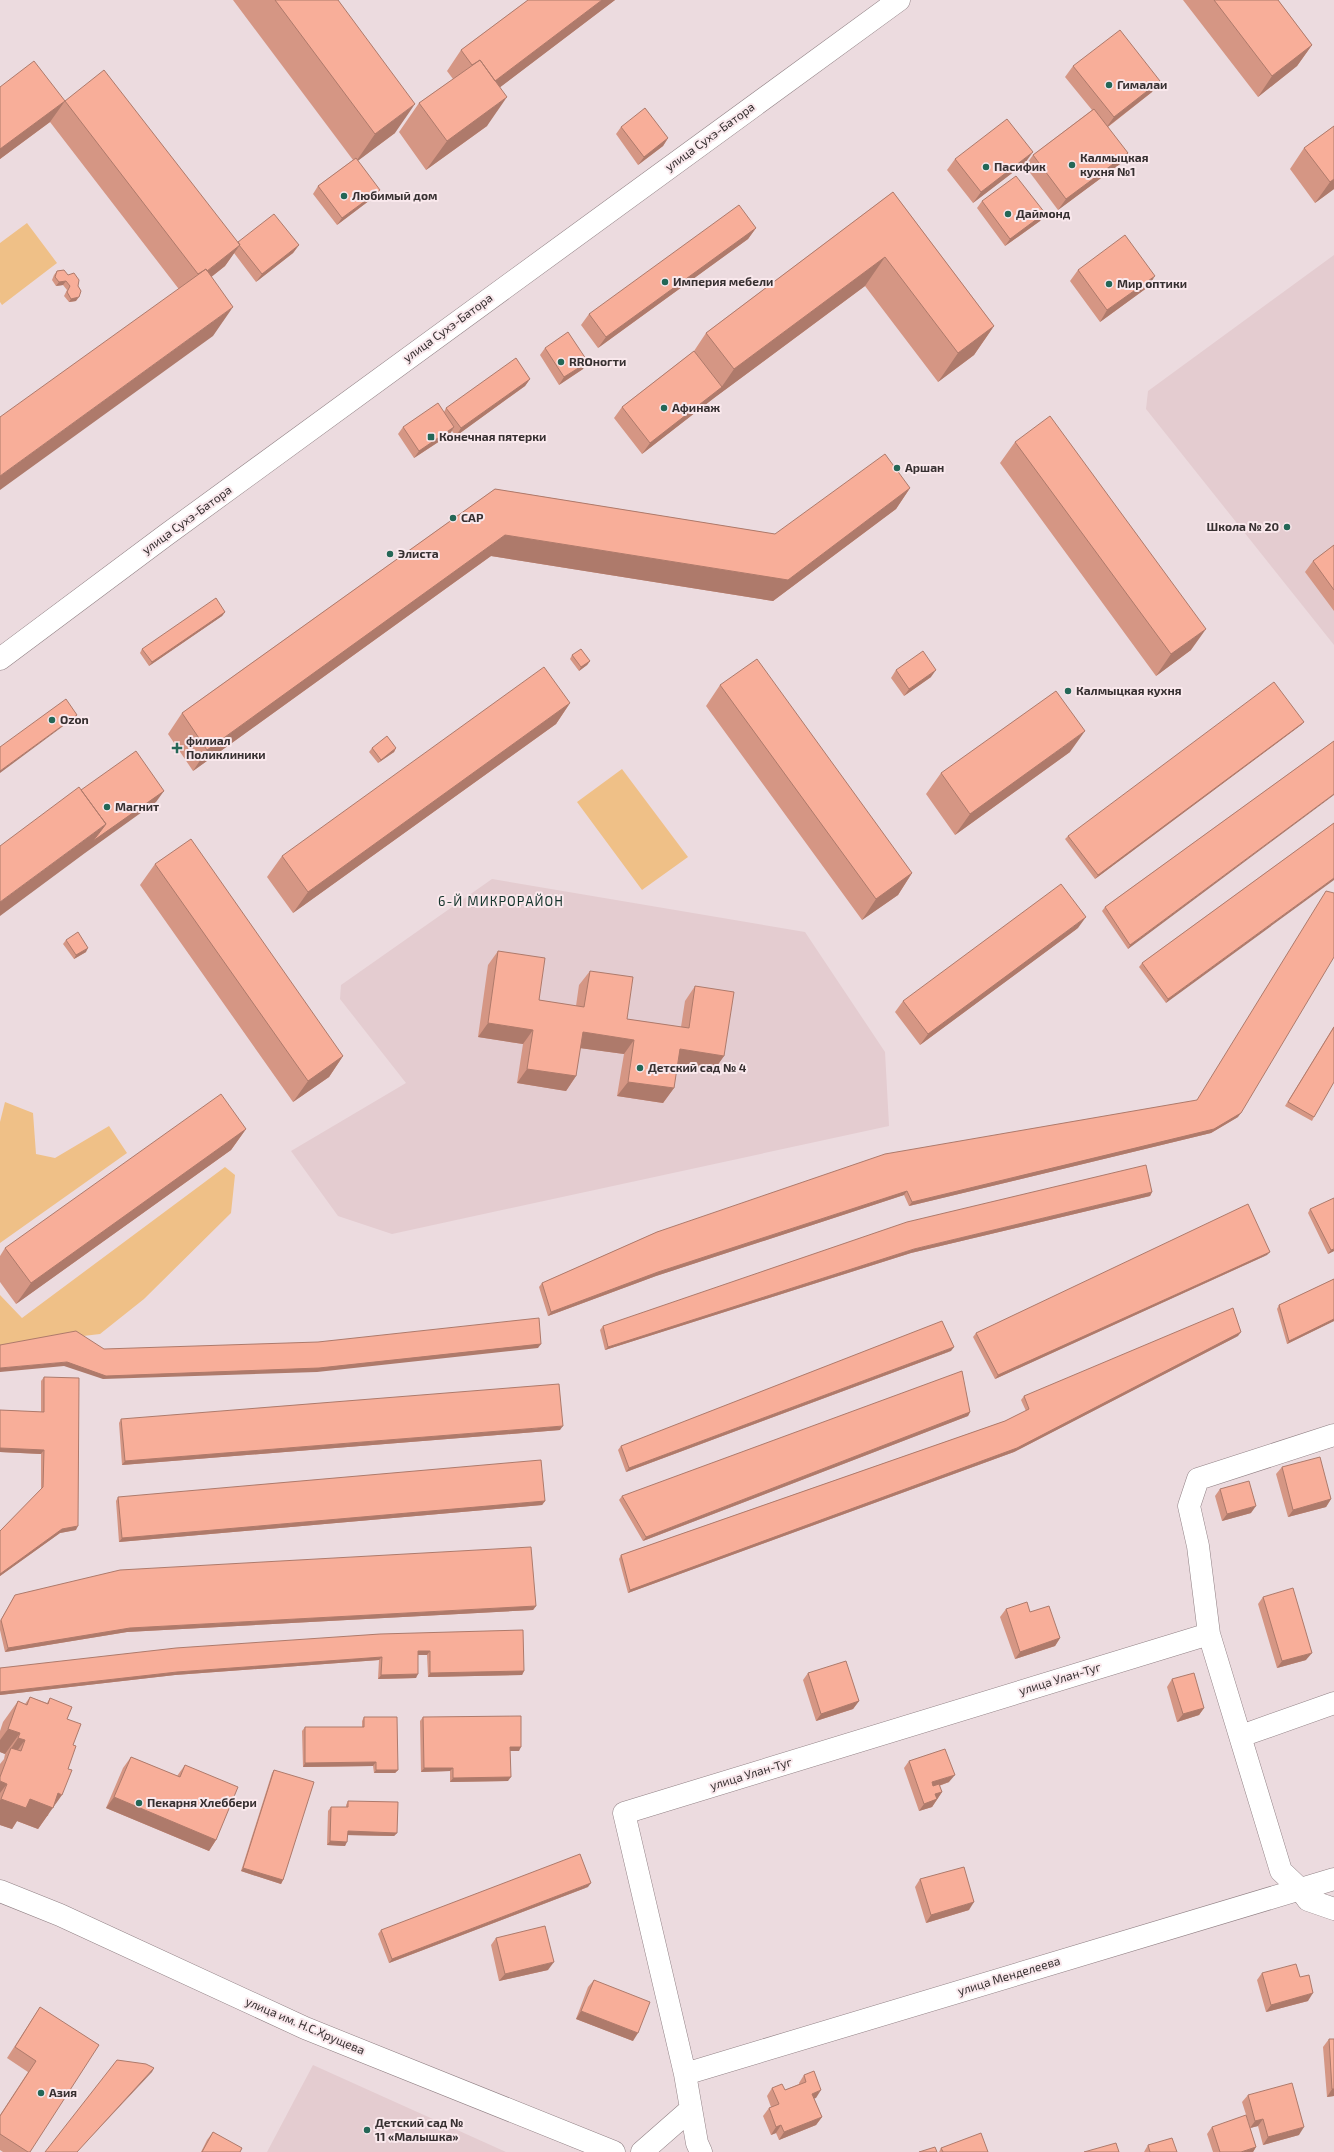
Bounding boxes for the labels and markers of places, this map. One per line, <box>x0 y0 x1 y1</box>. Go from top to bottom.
place label: Гималаи <box>1117 77 1167 91</box>
marker: Гималаи <box>1104 80 1114 90</box>
place label: Калмыцкая кухня №1 <box>1080 150 1149 178</box>
place label: Пасифик <box>994 159 1046 173</box>
marker: Калмыцкая кухня №1 <box>1067 160 1077 170</box>
marker: Пасифик <box>981 162 991 172</box>
place label: Любимый дом <box>352 188 437 202</box>
marker: Любимый дом <box>339 191 349 201</box>
place label: Даймонд <box>1016 206 1071 220</box>
marker: Даймонд <box>1003 209 1013 219</box>
place label: Империя мебели <box>673 274 773 288</box>
place label: Мир оптики <box>1117 276 1187 290</box>
marker: Империя мебели <box>660 277 670 287</box>
marker: Мир оптики <box>1104 279 1114 289</box>
place label: RROногти <box>569 354 626 368</box>
marker: RROногти <box>556 357 566 367</box>
place label: Афинаж <box>672 400 720 414</box>
marker: Афинаж <box>659 403 669 413</box>
place label: Конечная пятерки <box>439 429 546 443</box>
marker: Конечная пятерки <box>426 432 436 442</box>
place label: Аршан <box>905 460 944 474</box>
marker: Аршан <box>892 463 902 473</box>
place label: САР <box>461 510 484 524</box>
marker: САР <box>448 513 458 523</box>
place label: Школа № 20 <box>1207 519 1279 533</box>
marker: Школа № 20 <box>1282 522 1292 532</box>
place label: Элиста <box>398 546 439 560</box>
marker: Элиста <box>385 549 395 559</box>
place label: Калмыцкая кухня <box>1076 683 1182 697</box>
marker: Калмыцкая кухня <box>1063 686 1073 696</box>
place label: Ozon <box>60 712 89 726</box>
marker: Ozon <box>47 715 57 725</box>
place label: филиал Поликлиники <box>186 733 266 761</box>
marker: филиал Поликлиники <box>171 742 183 754</box>
place label: Магнит <box>115 799 159 813</box>
marker: Магнит <box>102 802 112 812</box>
place label: Детский сад № 4 <box>648 1060 747 1074</box>
marker: Детский сад № 4 <box>635 1063 645 1073</box>
place label: Пекарня Хлеббери <box>147 1795 257 1809</box>
marker: Пекарня Хлеббери <box>134 1798 144 1808</box>
place label: Азия <box>49 2085 77 2099</box>
marker: Азия <box>36 2088 46 2098</box>
place label: Детский сад № 11 «Малышка» <box>375 2115 463 2143</box>
marker: Детский сад № 11 «Малышка» <box>362 2125 372 2135</box>

